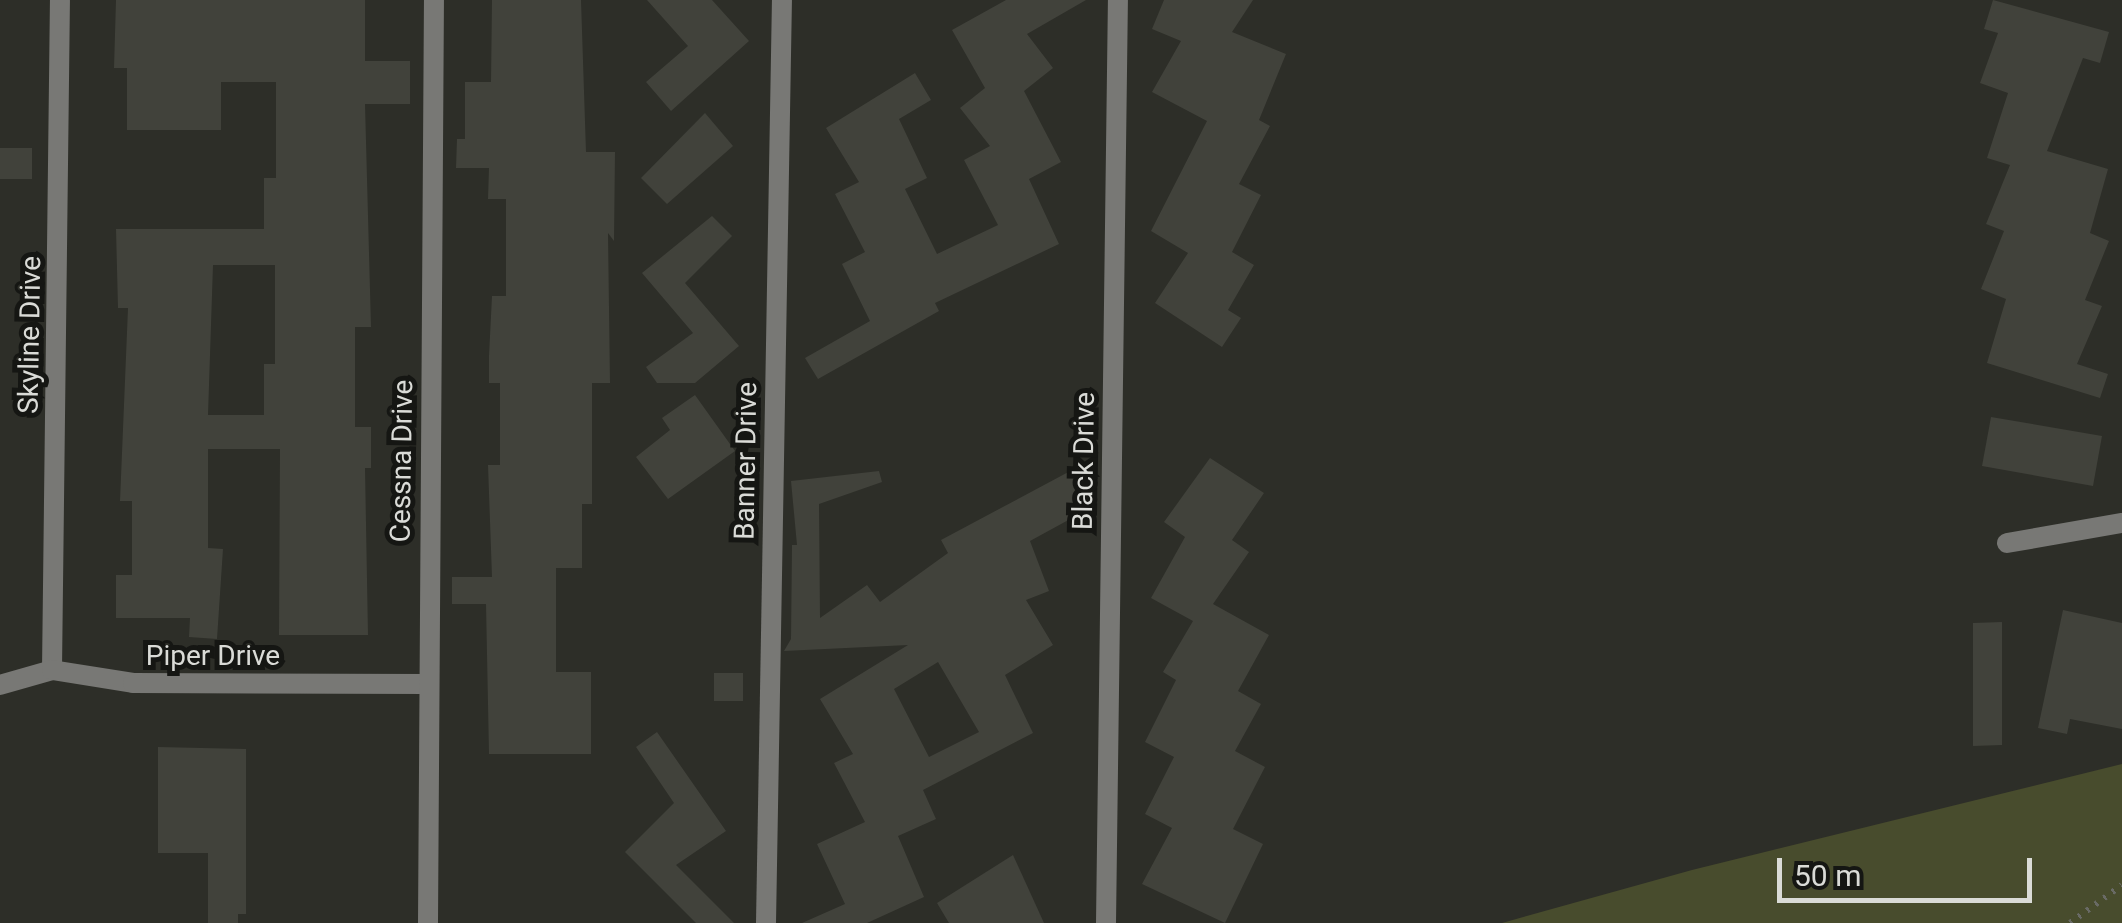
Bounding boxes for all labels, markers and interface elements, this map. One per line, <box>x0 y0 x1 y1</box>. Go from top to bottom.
street label: Skyline Drive <box>12 256 48 414</box>
street label: Cessna Drive <box>384 379 420 543</box>
street label: Banner Drive <box>728 382 764 540</box>
street label: Black Drive <box>1066 392 1102 530</box>
street label: Piper Drive <box>146 639 280 673</box>
scale bar <box>1782 838 2037 900</box>
text: 50 m <box>1794 858 1861 893</box>

